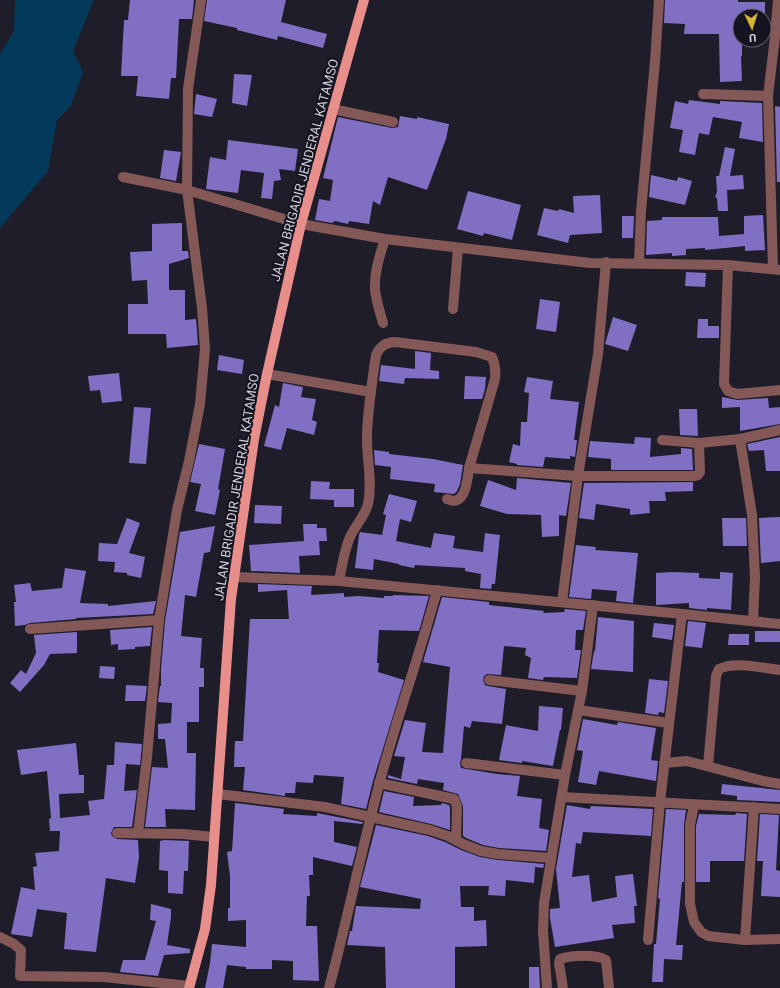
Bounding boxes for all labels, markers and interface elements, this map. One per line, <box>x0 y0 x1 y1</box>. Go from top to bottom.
north arrow <box>732 8 772 48</box>
text: U <box>749 31 757 44</box>
street label: JALAN BRIGADIR JENDERAL KATAMSO <box>267 57 341 283</box>
street label: JALAN BRIGADIR JENDERAL KATAMSO <box>211 372 262 602</box>

